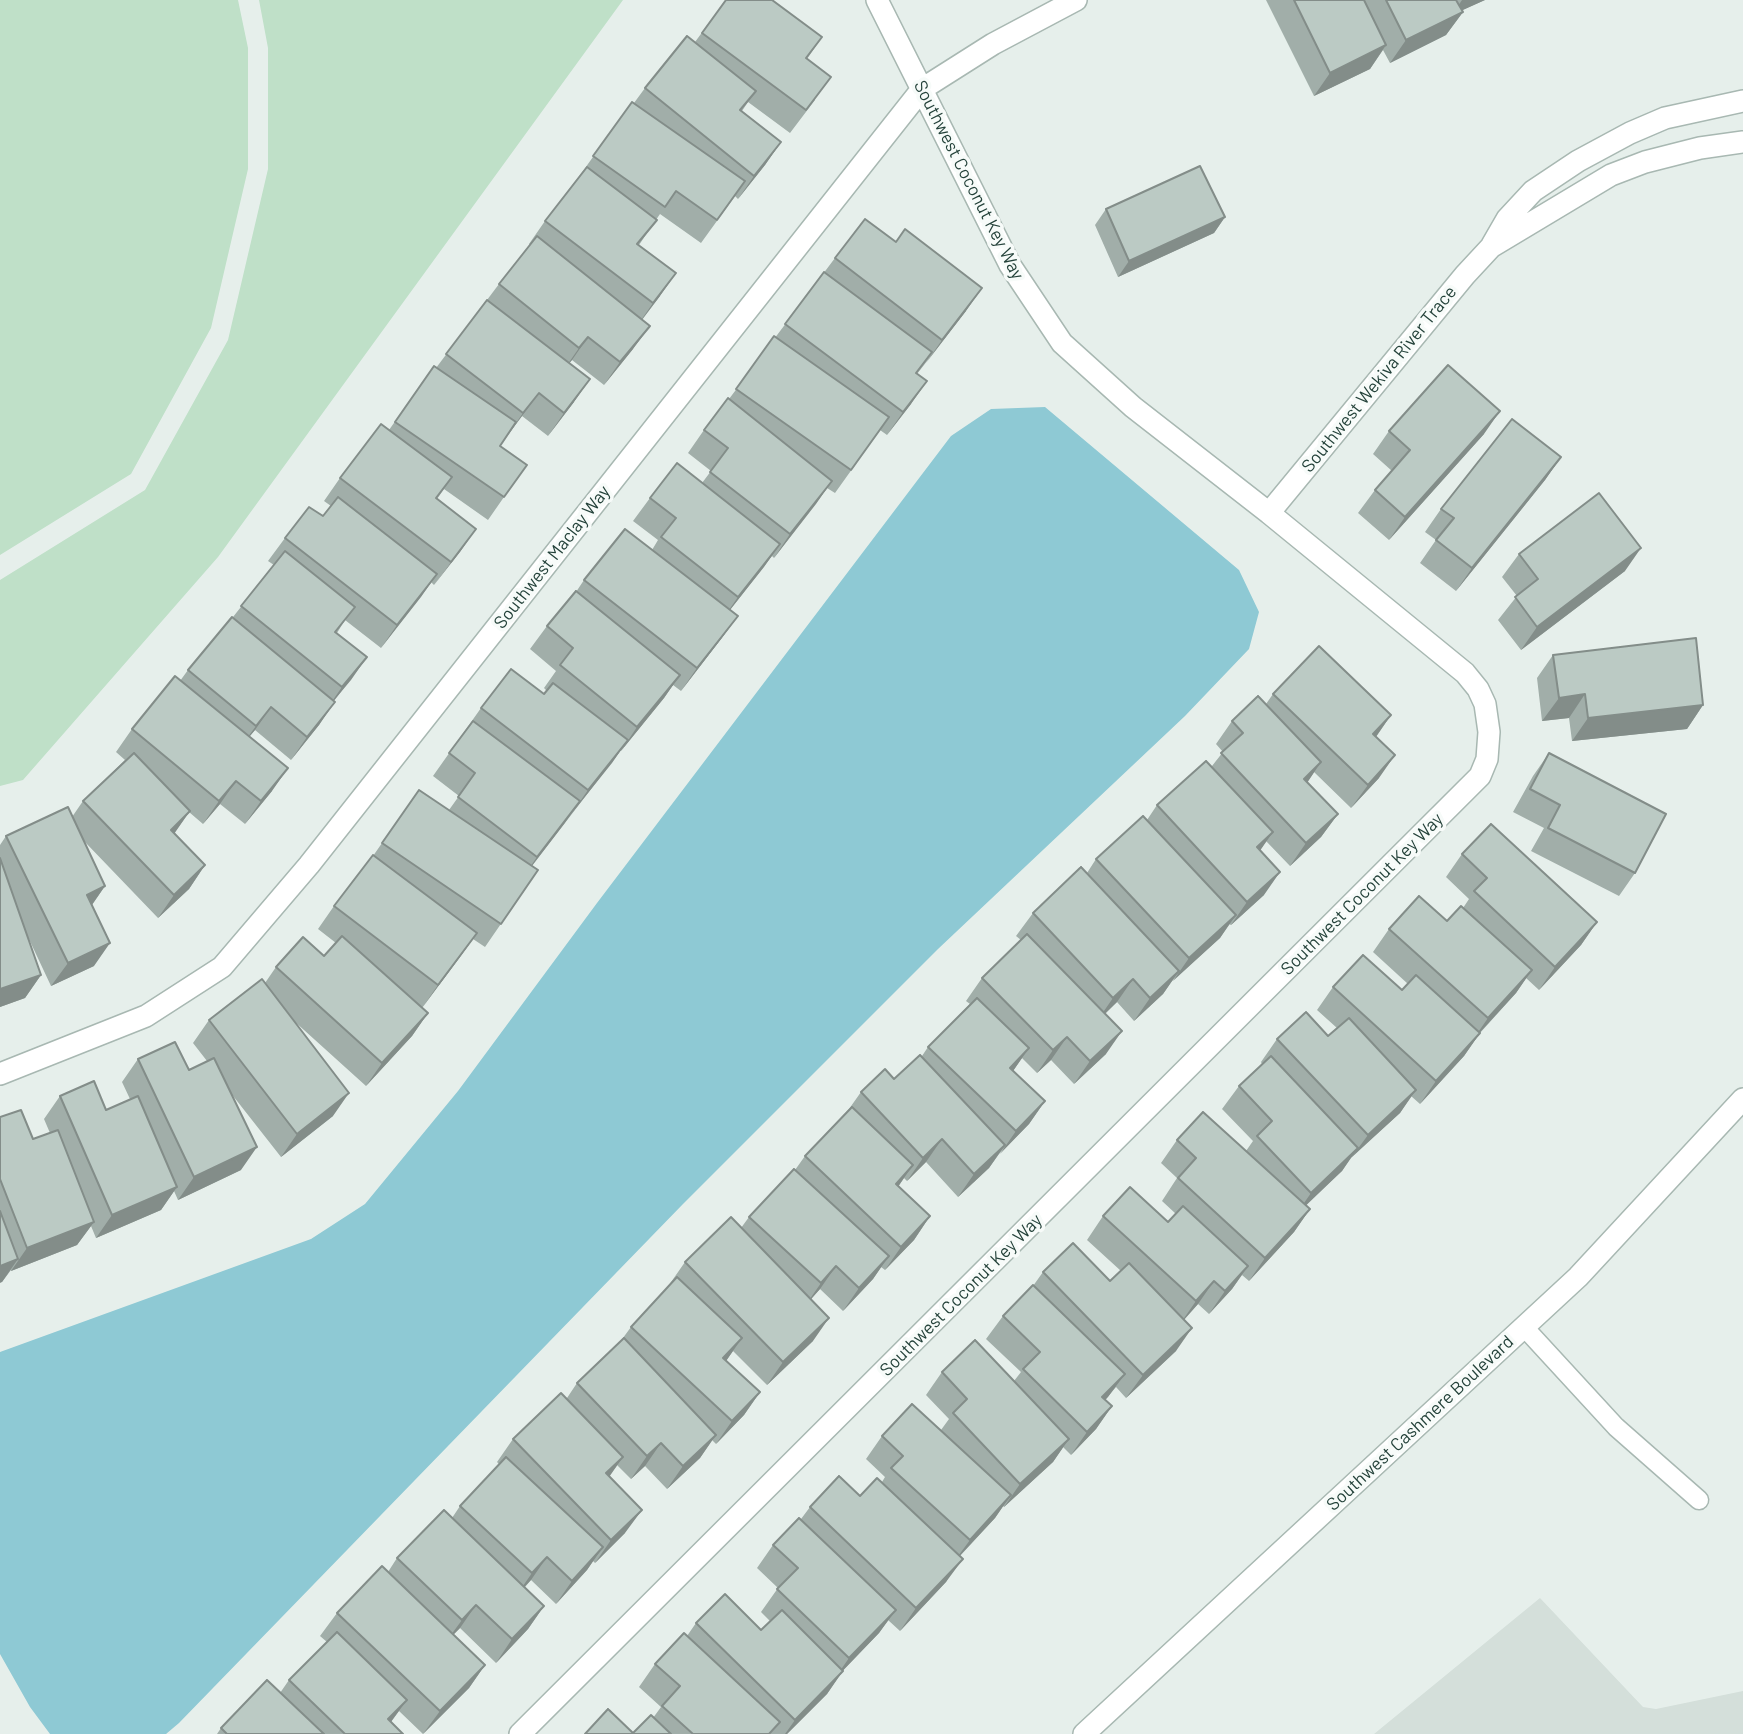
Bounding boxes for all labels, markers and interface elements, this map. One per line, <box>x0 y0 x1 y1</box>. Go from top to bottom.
street label: Southwest Coconut Key Way <box>909 77 1029 283</box>
street label: Southwest Wekiva River Trace <box>1297 281 1461 477</box>
street label: Southwest Maclay Way <box>489 481 615 633</box>
street label: Southwest Coconut Key Way <box>1276 808 1448 980</box>
street label: Southwest Coconut Key Way <box>875 1209 1047 1381</box>
street label: Southwest Cashmere Boulevard <box>1322 1331 1518 1515</box>

